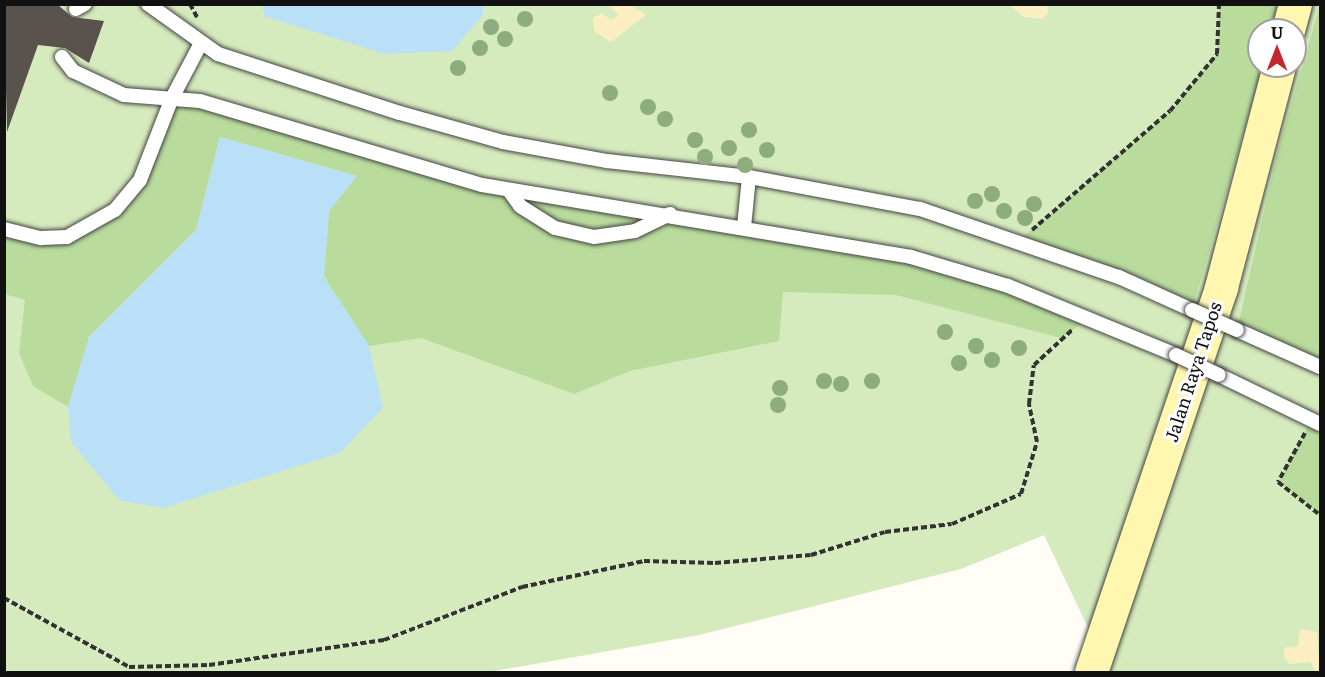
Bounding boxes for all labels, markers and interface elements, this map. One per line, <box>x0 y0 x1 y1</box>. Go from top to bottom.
north arrow <box>1247 18 1307 78</box>
text: U <box>1271 20 1283 44</box>
street label: Jalan Raya Tapos <box>1160 299 1226 445</box>

